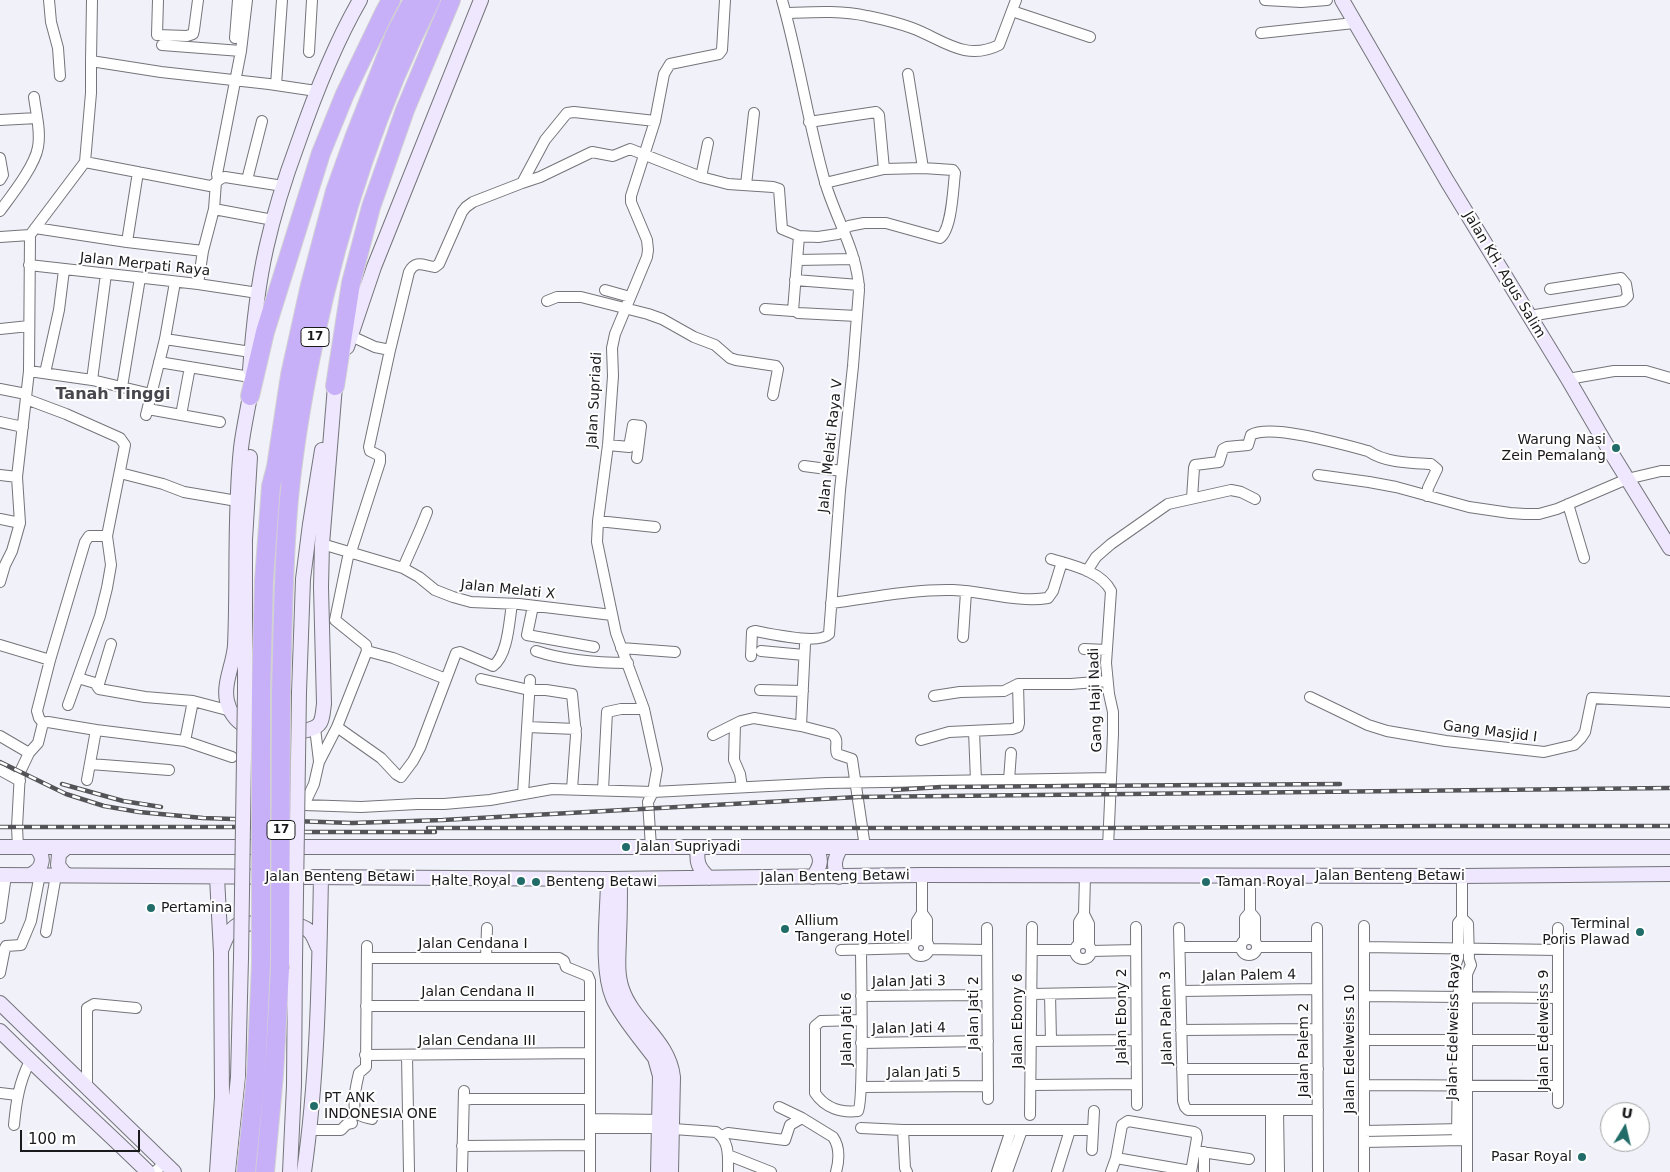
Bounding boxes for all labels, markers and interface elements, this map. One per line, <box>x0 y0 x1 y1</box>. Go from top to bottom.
street label: Jalan KH. Agus Salim <box>1460 209 1548 341</box>
street label: Jalan Merpati Raya <box>79 250 211 280</box>
road number: 17 <box>301 328 329 347</box>
street label: Jalan Supriadi <box>584 352 606 448</box>
street label: Jalan Melati Raya V <box>816 378 846 514</box>
district label: Tanah Tinggi <box>56 385 170 405</box>
place label: Warung Nasi Zein Pemalang <box>1502 432 1606 464</box>
marker: Warung Nasi Zein Pemalang <box>1610 442 1622 454</box>
street label: Jalan Melati X <box>460 577 556 603</box>
street label: Gang Haji Nadi <box>1086 647 1106 753</box>
street label: Gang Masjid I <box>1442 718 1538 746</box>
road number: 17 <box>267 820 295 840</box>
place label: Jalan Supriyadi <box>636 839 740 855</box>
marker: Jalan Supriyadi <box>620 841 632 853</box>
street label: Jalan Benteng Betawi <box>760 867 910 887</box>
street label: Jalan Benteng Betawi <box>1315 868 1465 884</box>
street label: Jalan Benteng Betawi <box>265 869 415 885</box>
place label: Halte Royal <box>431 873 511 889</box>
place label: Benteng Betawi <box>546 874 657 890</box>
place label: Taman Royal <box>1216 874 1305 890</box>
marker: Halte Royal <box>515 875 527 887</box>
marker: Benteng Betawi <box>530 876 542 888</box>
marker: Taman Royal <box>1200 876 1212 888</box>
place label: Pertamina <box>161 900 232 916</box>
marker: Pertamina <box>145 902 157 914</box>
place label: Allium Tangerang Hotel <box>795 913 910 946</box>
place label: Terminal Poris Plawad <box>1542 916 1630 949</box>
marker: Allium Tangerang Hotel <box>779 923 791 935</box>
marker: Terminal Poris Plawad <box>1634 926 1646 938</box>
street label: Jalan Cendana I <box>418 936 528 952</box>
street label: Jalan Edelweiss Raya <box>1444 954 1464 1100</box>
street label: Jalan Palem 4 <box>1202 967 1296 985</box>
street label: Jalan Ebony 2 <box>1114 968 1130 1064</box>
street label: Jalan Edelweiss 9 <box>1536 970 1552 1090</box>
street label: Jalan Palem 3 <box>1158 971 1176 1065</box>
street label: Jalan Jati 3 <box>872 973 946 991</box>
street label: Jalan Ebony 6 <box>1010 973 1026 1069</box>
street label: Jalan Jati 2 <box>966 976 982 1050</box>
street label: Jalan Cendana II <box>421 984 535 1000</box>
street label: Jalan Edelweiss 10 <box>1342 984 1358 1114</box>
street label: Jalan Jati 6 <box>839 992 855 1066</box>
street label: Jalan Palem 2 <box>1296 1003 1312 1097</box>
street label: Jalan Jati 4 <box>872 1020 946 1038</box>
street label: Jalan Cendana III <box>418 1033 536 1049</box>
street label: Jalan Jati 5 <box>887 1065 961 1081</box>
place label: PT ANK INDONESIA ONE <box>324 1090 437 1122</box>
marker: PT ANK INDONESIA ONE <box>308 1100 320 1112</box>
north arrow <box>1600 1102 1650 1152</box>
text: U <box>1620 1104 1634 1122</box>
scale bar <box>22 1120 142 1152</box>
text: 100 m <box>28 1130 76 1148</box>
place label: Pasar Royal <box>1491 1149 1572 1165</box>
marker: Pasar Royal <box>1576 1151 1588 1163</box>

